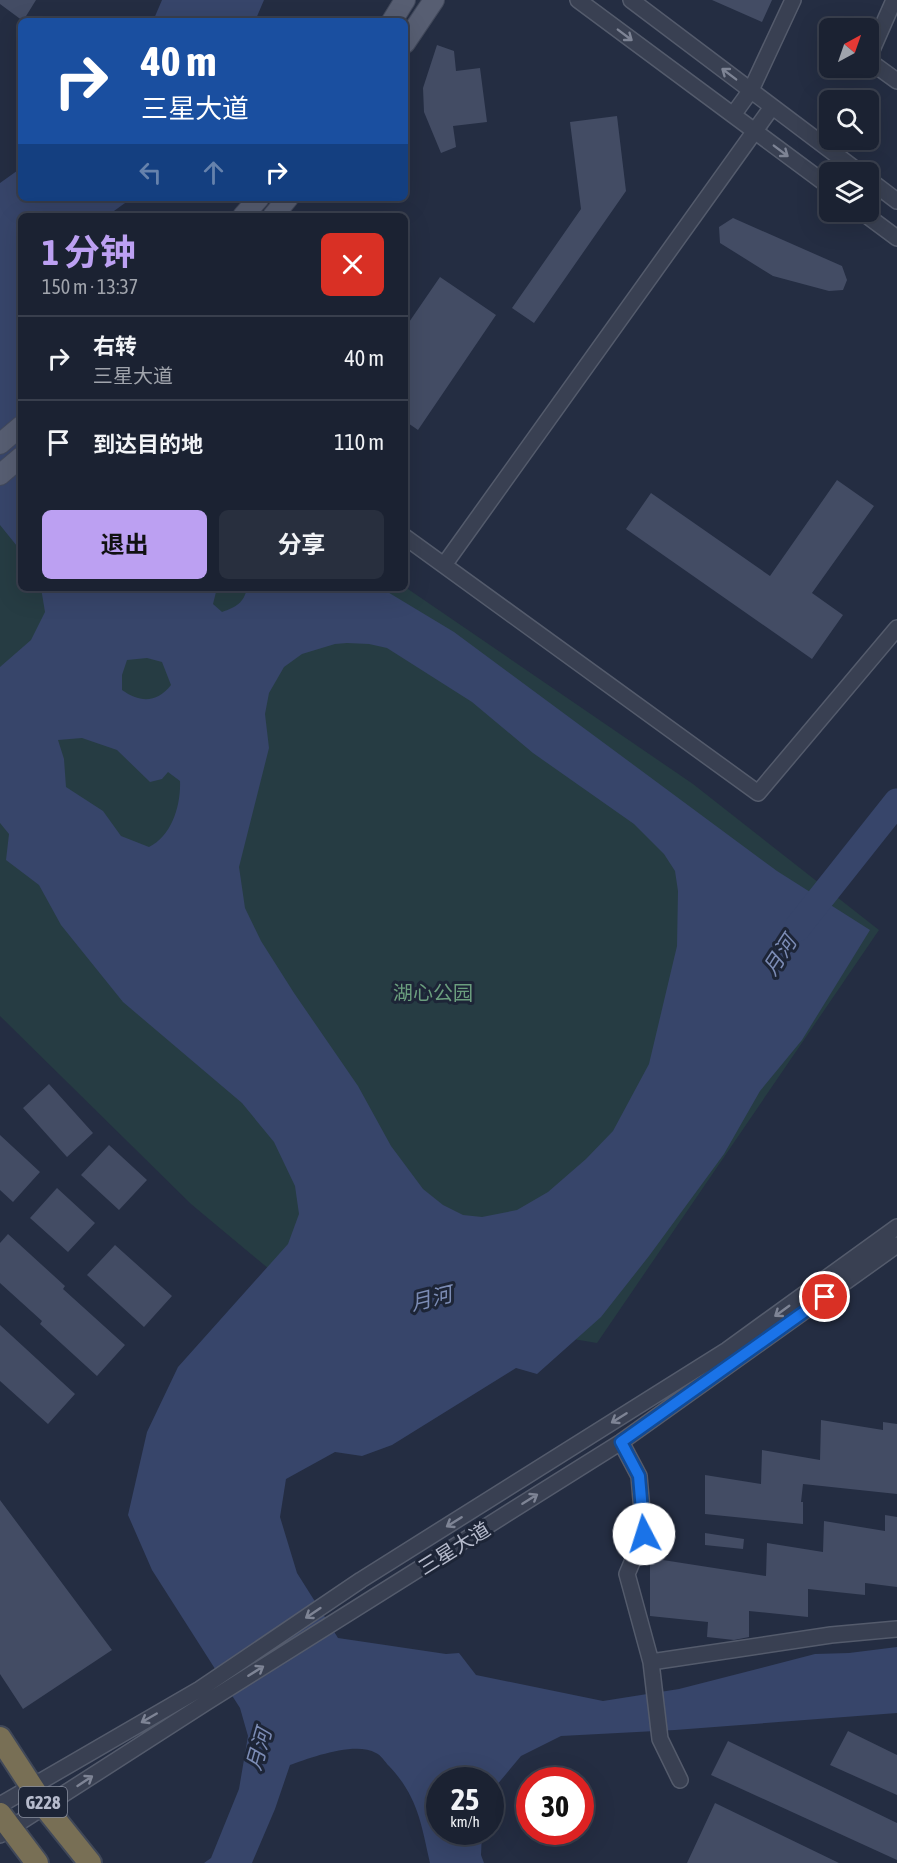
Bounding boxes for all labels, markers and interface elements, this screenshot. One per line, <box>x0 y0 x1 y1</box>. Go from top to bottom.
north arrow <box>819 18 879 78</box>
map controls <box>819 18 879 222</box>
one-way arrow <box>616 29 632 41</box>
text: 40 m <box>141 37 216 85</box>
icon: right <box>42 42 120 120</box>
one-way arrow <box>721 67 737 80</box>
button: search <box>819 90 879 150</box>
text: 三星大道 <box>141 93 249 124</box>
one-way arrow <box>773 145 789 157</box>
icon: left <box>134 156 167 189</box>
icon: ahead <box>197 156 230 189</box>
icon: right <box>260 156 293 189</box>
button: layers <box>819 162 879 222</box>
text: 1 分钟 <box>42 231 136 273</box>
button: close <box>321 233 384 296</box>
text: 150 m · 13:37 <box>42 275 138 298</box>
text: 右转 <box>93 333 137 359</box>
icon: right <box>42 342 75 375</box>
text: 40 m <box>344 345 384 371</box>
text: 三星大道 <box>93 364 173 387</box>
icon: arrive <box>42 426 75 459</box>
text: 110 m <box>334 429 384 455</box>
text: 到达目的地 <box>93 431 203 457</box>
button: 退出 <box>42 510 207 579</box>
button: 分享 <box>219 510 384 579</box>
water label: 月河 <box>757 927 803 979</box>
park label: 湖心公园 <box>393 981 473 1004</box>
pin <box>799 1271 850 1322</box>
water label: 月河 <box>408 1280 458 1315</box>
icon: arrive <box>808 1280 841 1313</box>
one-way arrow <box>774 1305 790 1317</box>
one-way arrow <box>611 1412 628 1424</box>
one-way arrow <box>521 1493 538 1505</box>
position arrow <box>612 1502 676 1566</box>
one-way arrow <box>446 1516 463 1528</box>
street label: 三星大道 <box>414 1517 494 1579</box>
one-way arrow <box>305 1607 321 1619</box>
one-way arrow <box>247 1664 264 1676</box>
one-way arrow <box>141 1712 158 1724</box>
water label: 月河 <box>241 1722 276 1772</box>
speed limit sign: 30 <box>516 1767 594 1845</box>
one-way arrow <box>76 1775 93 1787</box>
text: 25 <box>451 1782 479 1816</box>
road number: G228 <box>19 1787 67 1817</box>
text: km/h <box>450 1813 480 1830</box>

